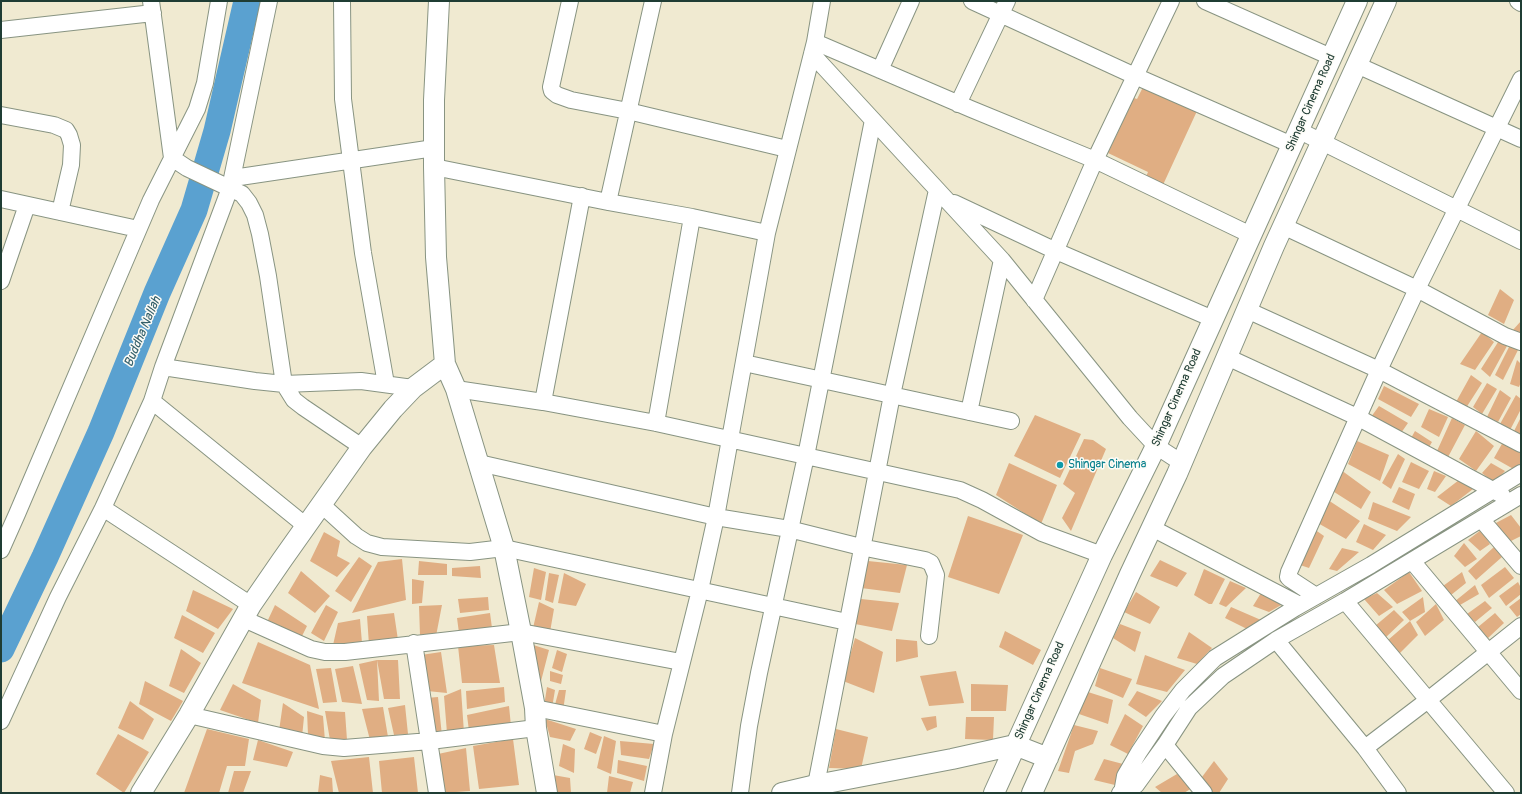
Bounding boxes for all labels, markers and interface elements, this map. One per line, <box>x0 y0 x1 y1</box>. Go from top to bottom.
street label: Shingar Cinema Road <box>1283 52 1339 154</box>
water label: Buddha Nallah <box>121 295 165 369</box>
street label: Shingar Cinema Road <box>1149 347 1205 449</box>
place label: Shingar Cinema <box>1068 458 1146 472</box>
marker: Shingar Cinema <box>1055 460 1065 470</box>
street label: Shingar Cinema Road <box>1012 640 1068 742</box>

